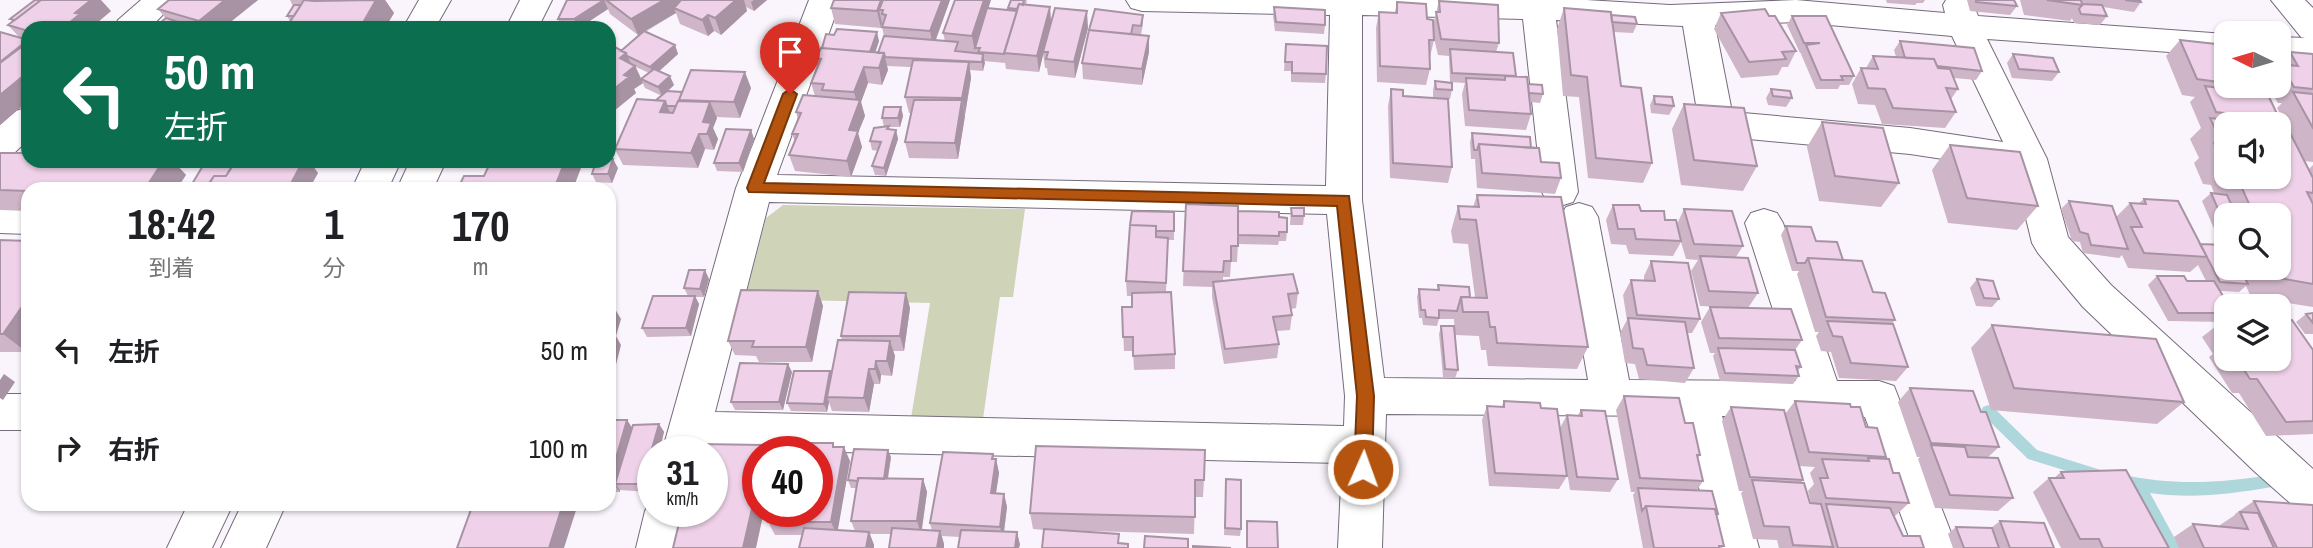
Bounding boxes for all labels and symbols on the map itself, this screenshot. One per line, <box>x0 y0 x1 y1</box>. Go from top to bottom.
north arrow <box>2214 21 2291 98</box>
pin <box>760 22 820 94</box>
position arrow <box>1326 432 1400 506</box>
speed limit sign: 40 <box>742 436 833 527</box>

